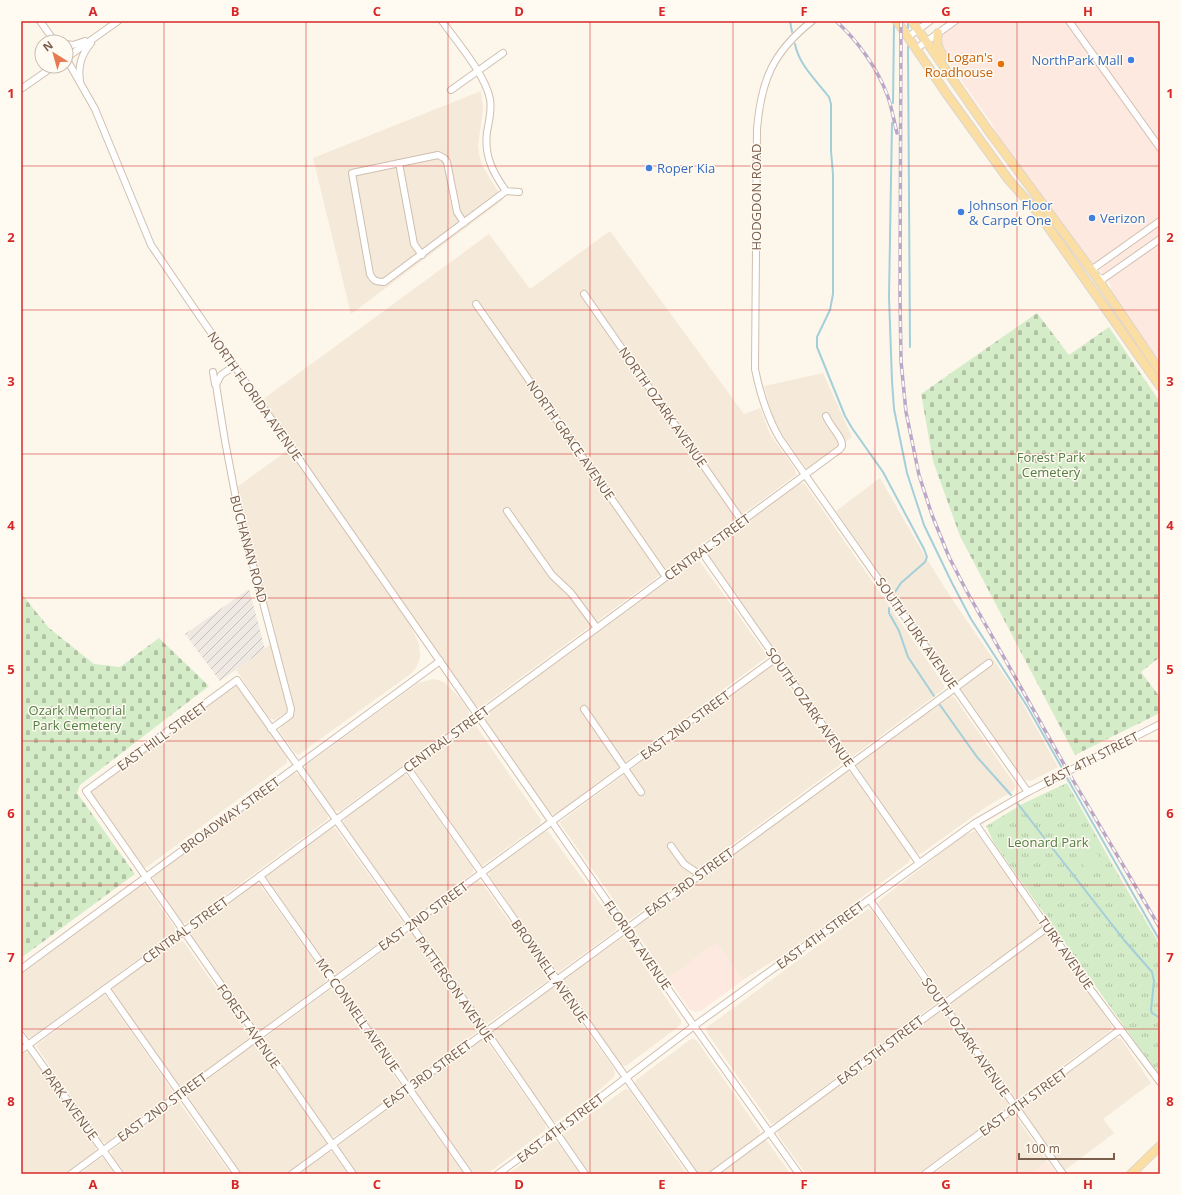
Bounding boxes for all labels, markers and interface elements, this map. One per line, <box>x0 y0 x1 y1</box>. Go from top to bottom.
text: A <box>89 2 98 20</box>
text: B <box>231 2 240 20</box>
text: C <box>373 2 381 20</box>
text: D <box>514 2 524 20</box>
text: E <box>658 2 666 20</box>
text: F <box>800 2 808 20</box>
text: G <box>941 2 951 20</box>
text: H <box>1083 2 1093 20</box>
north arrow <box>34 34 74 74</box>
text: N <box>40 37 56 54</box>
place label: Logan's Roadhouse <box>925 48 993 81</box>
place label: NorthPark Mall <box>1031 51 1123 69</box>
marker: NorthPark Mall <box>1126 55 1136 65</box>
marker: Logan's Roadhouse <box>996 59 1006 69</box>
text: 1 <box>7 84 15 102</box>
text: 1 <box>1166 84 1174 102</box>
street label: HODGDON ROAD <box>747 143 765 251</box>
place label: Roper Kia <box>657 159 715 177</box>
marker: Roper Kia <box>644 163 654 173</box>
place label: Johnson Floor & Carpet One <box>967 196 1053 229</box>
marker: Johnson Floor & Carpet One <box>956 207 966 217</box>
place label: Verizon <box>1100 209 1146 227</box>
marker: Verizon <box>1087 213 1097 223</box>
text: 2 <box>7 228 15 246</box>
text: 2 <box>1166 228 1174 246</box>
street label: NORTH FLORIDA AVENUE <box>203 328 307 464</box>
street label: NORTH OZARK AVENUE <box>615 343 711 471</box>
text: 3 <box>7 372 15 390</box>
text: 3 <box>1166 372 1174 390</box>
street label: NORTH GRACE AVENUE <box>523 377 619 503</box>
park label: Forest Park Cemetery <box>1017 448 1085 481</box>
street label: BUCHANAN ROAD <box>226 493 272 605</box>
street label: CENTRAL STREET <box>660 509 755 584</box>
text: 4 <box>7 516 15 534</box>
text: 4 <box>1166 516 1174 534</box>
street label: SOUTH TURK AVENUE <box>872 574 962 692</box>
street label: SOUTH OZARK AVENUE <box>762 644 858 770</box>
text: 5 <box>7 660 15 678</box>
text: 5 <box>1166 660 1174 678</box>
street label: EAST 2ND STREET <box>636 686 734 764</box>
street label: EAST HILL STREET <box>113 697 211 775</box>
park label: Ozark Memorial Park Cemetery <box>29 701 125 734</box>
street label: CENTRAL STREET <box>399 701 494 776</box>
street label: EAST 4TH STREET <box>1040 727 1142 791</box>
street label: BROADWAY STREET <box>177 772 284 857</box>
text: 6 <box>7 804 15 822</box>
text: 6 <box>1166 804 1174 822</box>
park label: Leonard Park <box>1008 833 1089 851</box>
street label: EAST 3RD STREET <box>641 843 738 920</box>
street label: EAST 2ND STREET <box>374 877 472 955</box>
street label: CENTRAL STREET <box>138 892 233 967</box>
street label: FLORIDA AVENUE <box>600 896 676 994</box>
street label: EAST 4TH STREET <box>772 896 868 973</box>
street label: TURK AVENUE <box>1034 913 1098 993</box>
street label: BROWNELL AVENUE <box>508 916 592 1026</box>
street label: PATTERSON AVENUE <box>412 932 498 1046</box>
text: 7 <box>7 948 15 966</box>
text: 7 <box>1166 948 1174 966</box>
street label: MC CONNELL AVENUE <box>312 955 404 1075</box>
street label: SOUTH OZARK AVENUE <box>918 974 1014 1100</box>
street label: FOREST AVENUE <box>213 980 285 1072</box>
street label: EAST 5TH STREET <box>833 1011 928 1089</box>
street label: EAST 3RD STREET <box>379 1035 476 1112</box>
street label: EAST 6TH STREET <box>975 1063 1071 1140</box>
street label: PARK AVENUE <box>38 1064 102 1144</box>
street label: EAST 2ND STREET <box>113 1068 211 1146</box>
street label: EAST 4TH STREET <box>513 1089 608 1167</box>
text: 8 <box>7 1092 15 1110</box>
text: 8 <box>1166 1092 1174 1110</box>
scale bar <box>1019 1135 1114 1161</box>
text: 100 m <box>1025 1140 1060 1157</box>
text: A <box>89 1175 98 1193</box>
text: B <box>231 1175 240 1193</box>
text: C <box>373 1175 381 1193</box>
text: D <box>514 1175 524 1193</box>
text: E <box>658 1175 666 1193</box>
text: F <box>800 1175 808 1193</box>
text: G <box>941 1175 951 1193</box>
text: H <box>1083 1175 1093 1193</box>

